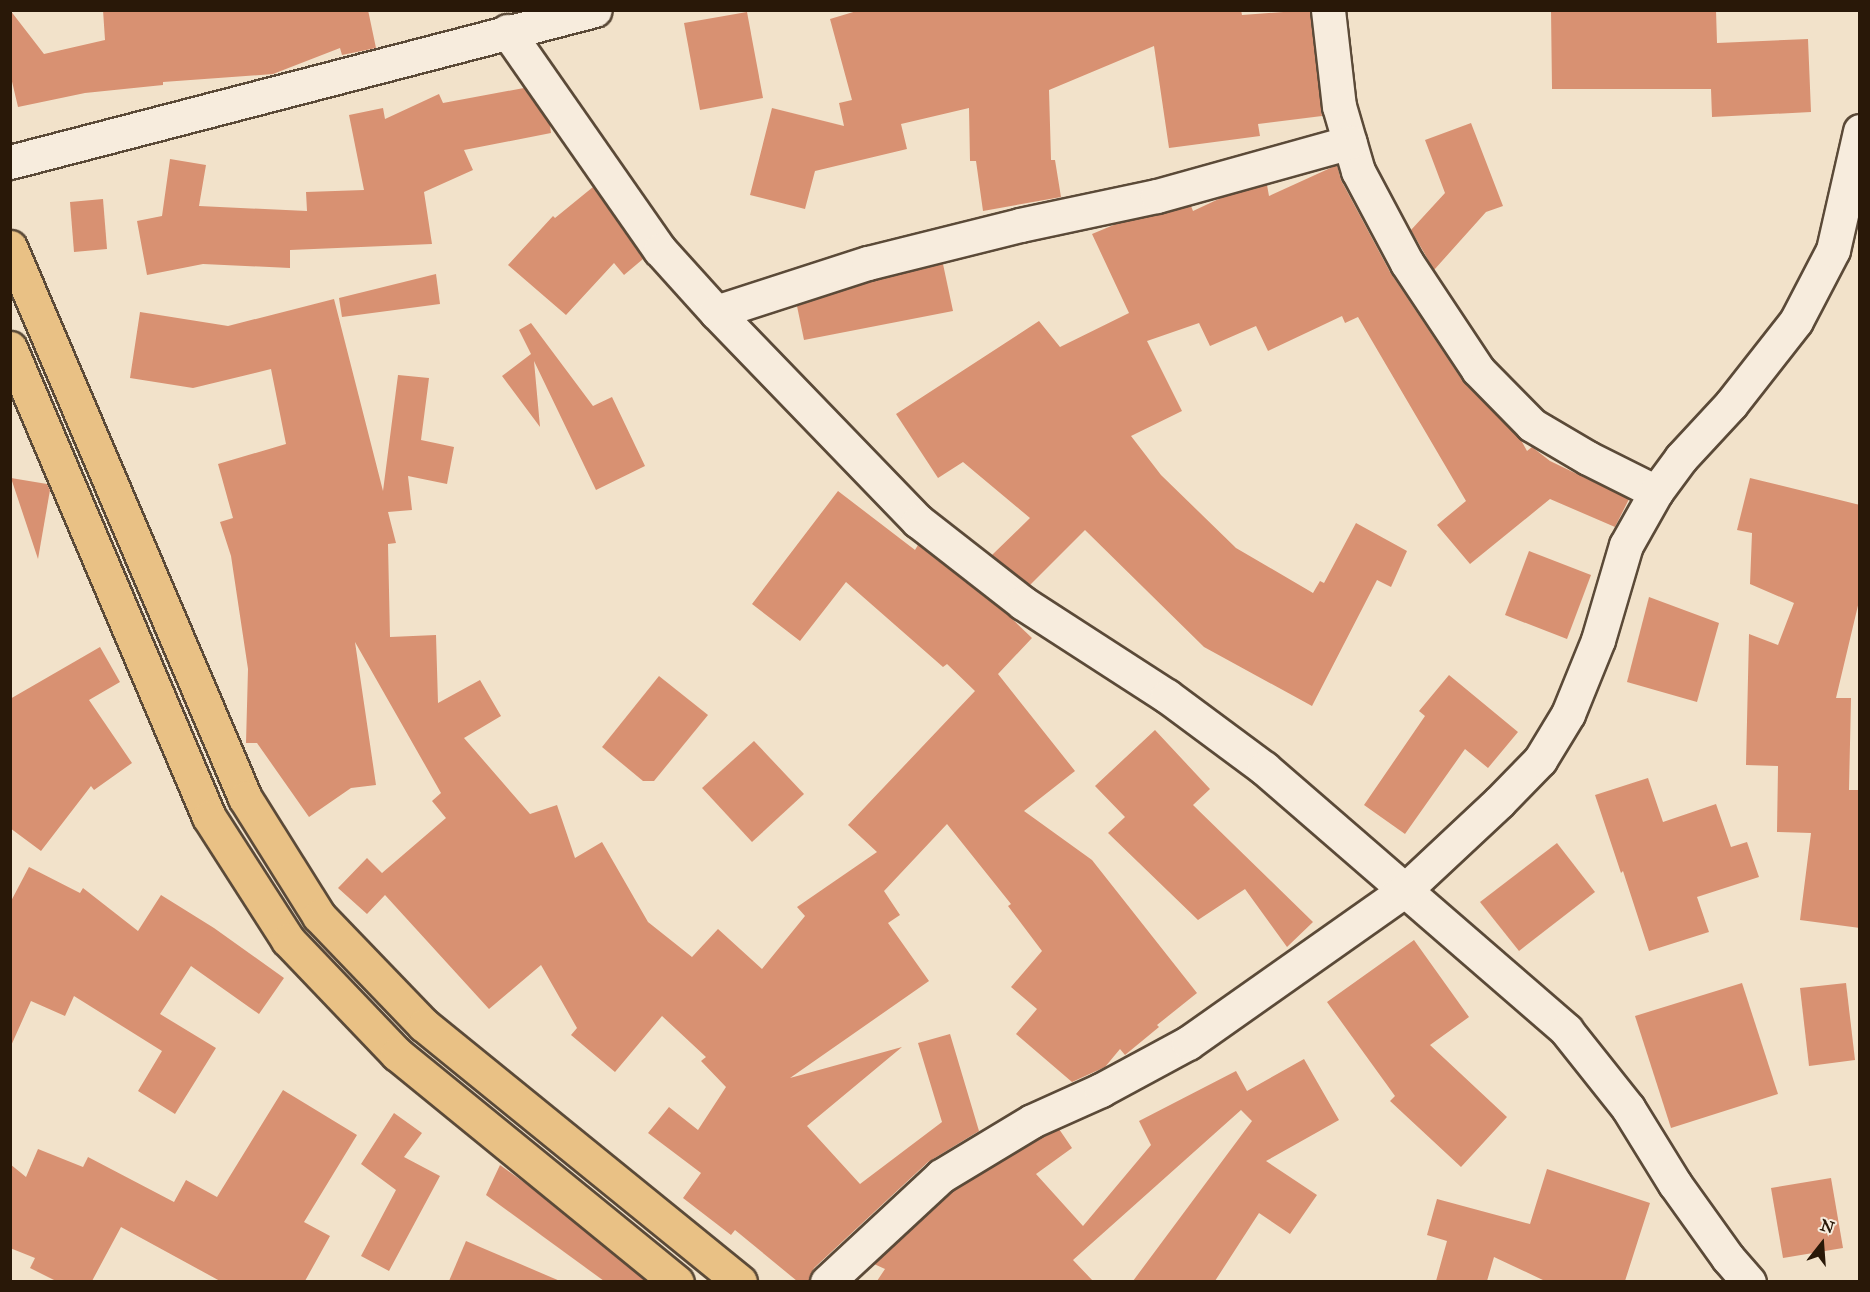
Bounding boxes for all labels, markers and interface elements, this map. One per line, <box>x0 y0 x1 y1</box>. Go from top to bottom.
north arrow <box>1792 1214 1852 1274</box>
text: N <box>1818 1215 1837 1237</box>

